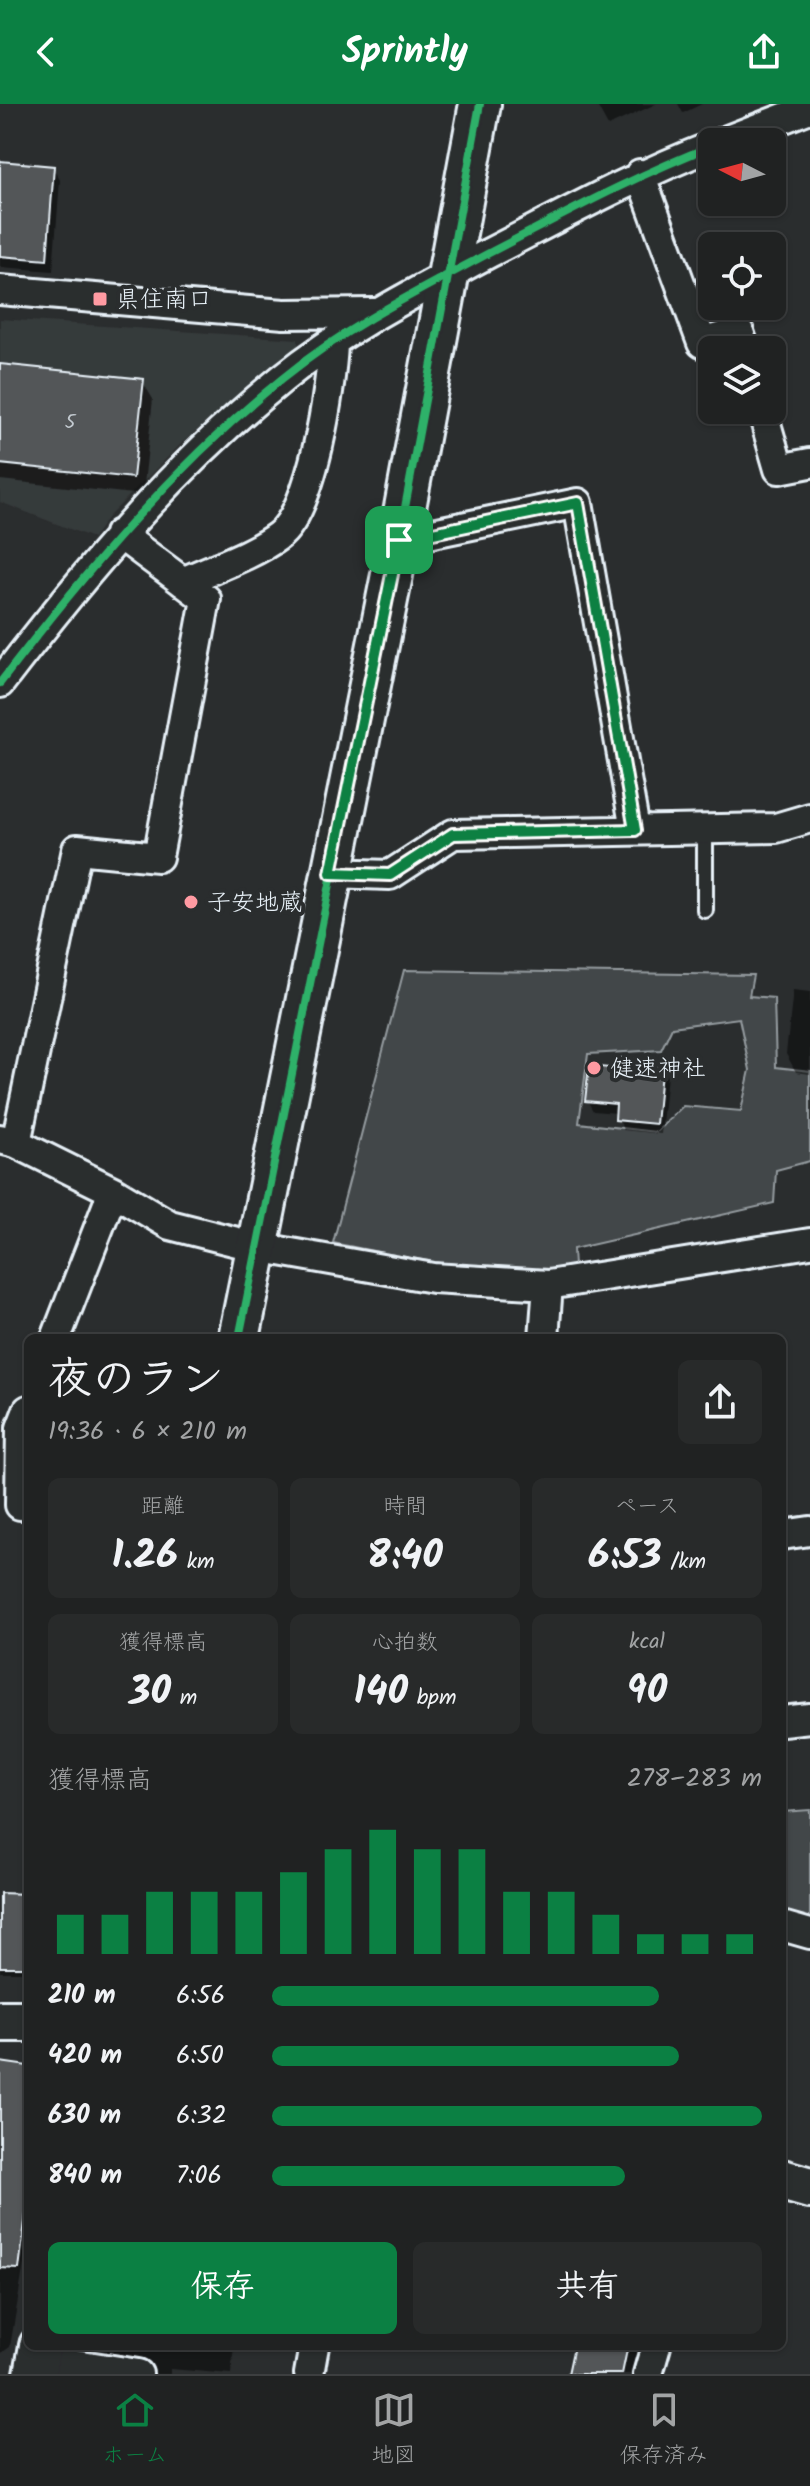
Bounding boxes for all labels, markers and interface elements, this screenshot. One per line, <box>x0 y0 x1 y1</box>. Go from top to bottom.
text: Sprintly <box>342 24 468 81</box>
icon: back <box>24 30 68 74</box>
icon: share <box>742 30 786 74</box>
north arrow <box>698 128 786 216</box>
map controls <box>698 128 786 424</box>
button: locate <box>698 232 786 320</box>
place label: 県住南口 <box>116 281 212 320</box>
marker: 県住南口 <box>91 290 109 308</box>
button: layers <box>698 336 786 424</box>
house number: 5 <box>65 407 77 439</box>
pin <box>365 506 433 574</box>
icon: arrive <box>377 518 421 562</box>
place label: 子安地蔵 <box>207 884 303 923</box>
marker: 子安地蔵 <box>182 893 200 911</box>
place label: 健速神社 <box>610 1050 706 1089</box>
marker: 健速神社 <box>585 1059 603 1077</box>
text: 夜のラン <box>48 1346 224 1416</box>
button: share <box>678 1360 762 1444</box>
text: 19:36 · 6 × 210 m <box>48 1411 247 1453</box>
text: 距離 <box>141 1490 185 1525</box>
text: 時間 <box>383 1490 427 1525</box>
text: ペース <box>615 1490 679 1525</box>
text: 1.26 <box>111 1525 178 1589</box>
text: 8:40 <box>367 1525 443 1589</box>
text: 6:53 <box>588 1525 662 1589</box>
text: km <box>178 1545 215 1580</box>
text: /km <box>662 1545 706 1580</box>
text: kcal <box>629 1625 665 1660</box>
text: 獲得標高 <box>119 1626 207 1661</box>
text: 心拍数 <box>372 1626 438 1661</box>
text: 90 <box>627 1660 667 1724</box>
text: 30 <box>129 1661 171 1725</box>
text: 140 <box>354 1661 408 1725</box>
text: m <box>171 1681 197 1716</box>
text: bpm <box>408 1681 456 1716</box>
text: 278–283 m <box>627 1758 762 1800</box>
text: 獲得標高 <box>48 1760 152 1802</box>
text: 210 m <box>48 1975 116 2017</box>
text: 6:56 <box>176 1975 225 2017</box>
text: 420 m <box>48 2035 122 2077</box>
text: 6:50 <box>176 2035 224 2077</box>
text: 630 m <box>48 2095 121 2137</box>
text: 6:32 <box>176 2095 227 2137</box>
text: 840 m <box>48 2155 122 2197</box>
text: 7:06 <box>176 2155 222 2197</box>
button: 保存 <box>48 2242 397 2334</box>
button: 共有 <box>413 2242 762 2334</box>
tab: ホーム <box>102 2388 167 2474</box>
tab: 地図 <box>372 2388 416 2474</box>
tab: 保存済み <box>620 2388 708 2474</box>

